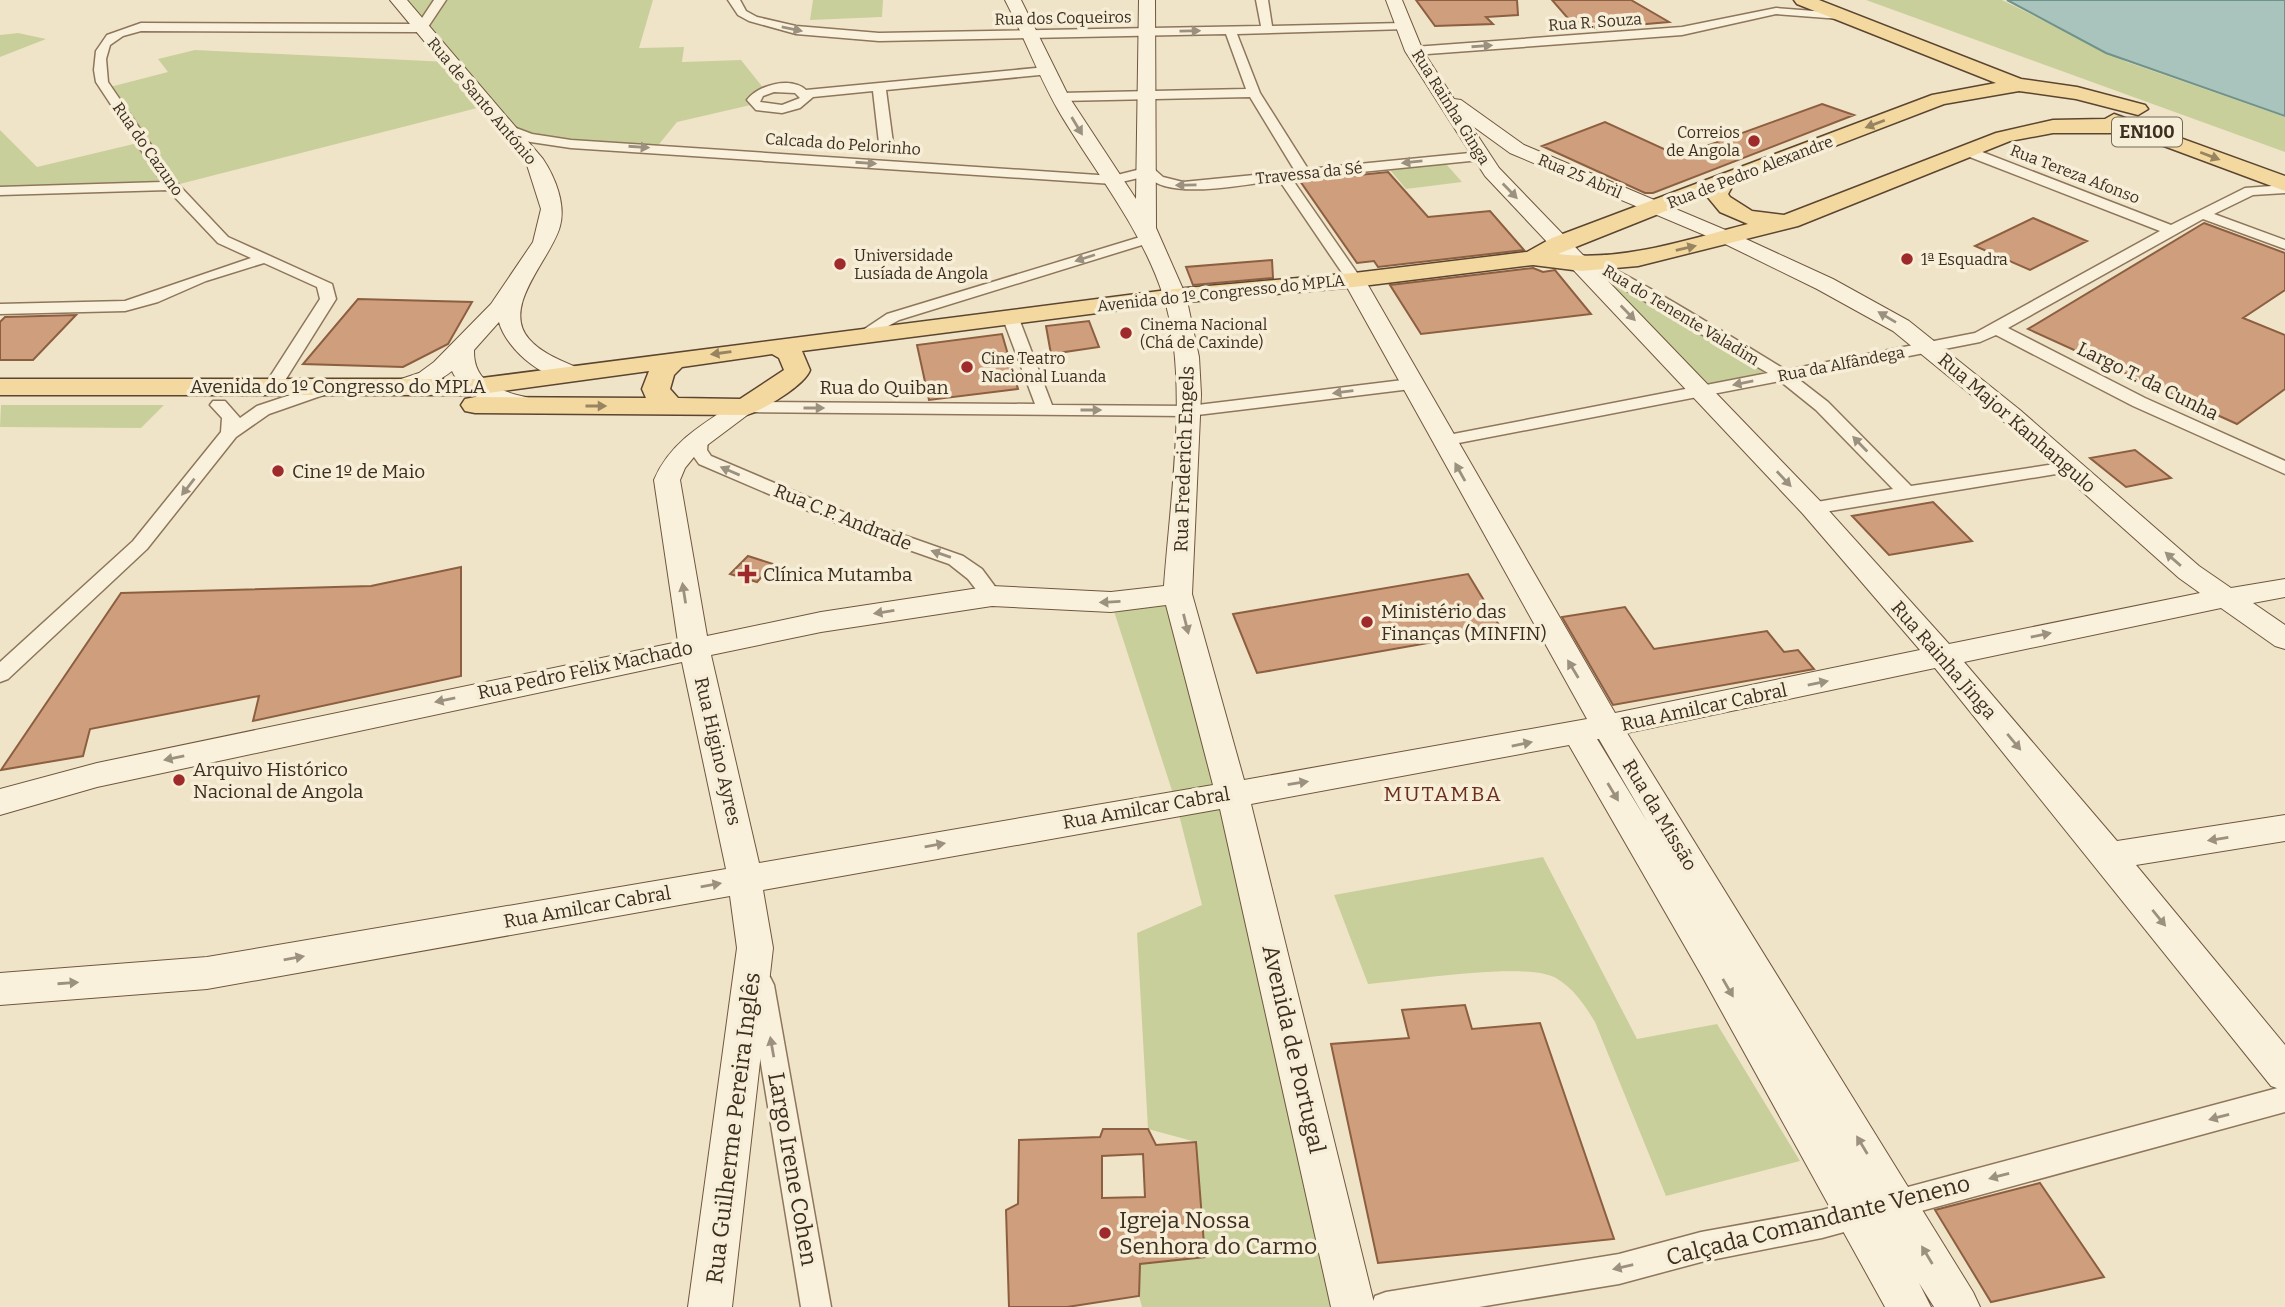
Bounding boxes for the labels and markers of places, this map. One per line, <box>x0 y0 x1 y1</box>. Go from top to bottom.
place label: Correios de Angola <box>1666 123 1740 160</box>
marker: Correios de Angola <box>1746 133 1762 149</box>
place label: Universidade Lusíada de Angola <box>854 246 989 283</box>
place label: 1ª Esquadra <box>1921 250 2008 269</box>
marker: 1ª Esquadra <box>1899 251 1915 267</box>
marker: Universidade Lusíada de Angola <box>832 256 848 272</box>
place label: Cinema Nacional (Chá de Caxinde) <box>1140 315 1268 352</box>
marker: Cinema Nacional (Chá de Caxinde) <box>1118 325 1134 341</box>
place label: Cine Teatro Nacional Luanda <box>981 349 1106 386</box>
marker: Cine Teatro Nacional Luanda <box>959 359 975 375</box>
place label: Cine 1º de Maio <box>292 460 425 483</box>
marker: Cine 1º de Maio <box>270 463 286 479</box>
place label: Clínica Mutamba <box>763 563 913 586</box>
marker: Clínica Mutamba <box>737 564 757 584</box>
place label: Ministério das Finanças (MINFIN) <box>1381 600 1547 645</box>
marker: Ministério das Finanças (MINFIN) <box>1359 614 1375 630</box>
place label: Arquivo Histórico Nacional de Angola <box>193 758 364 803</box>
marker: Arquivo Histórico Nacional de Angola <box>171 772 187 788</box>
place label: Igreja Nossa Senhora do Carmo <box>1119 1206 1317 1260</box>
marker: Igreja Nossa Senhora do Carmo <box>1097 1225 1113 1241</box>

